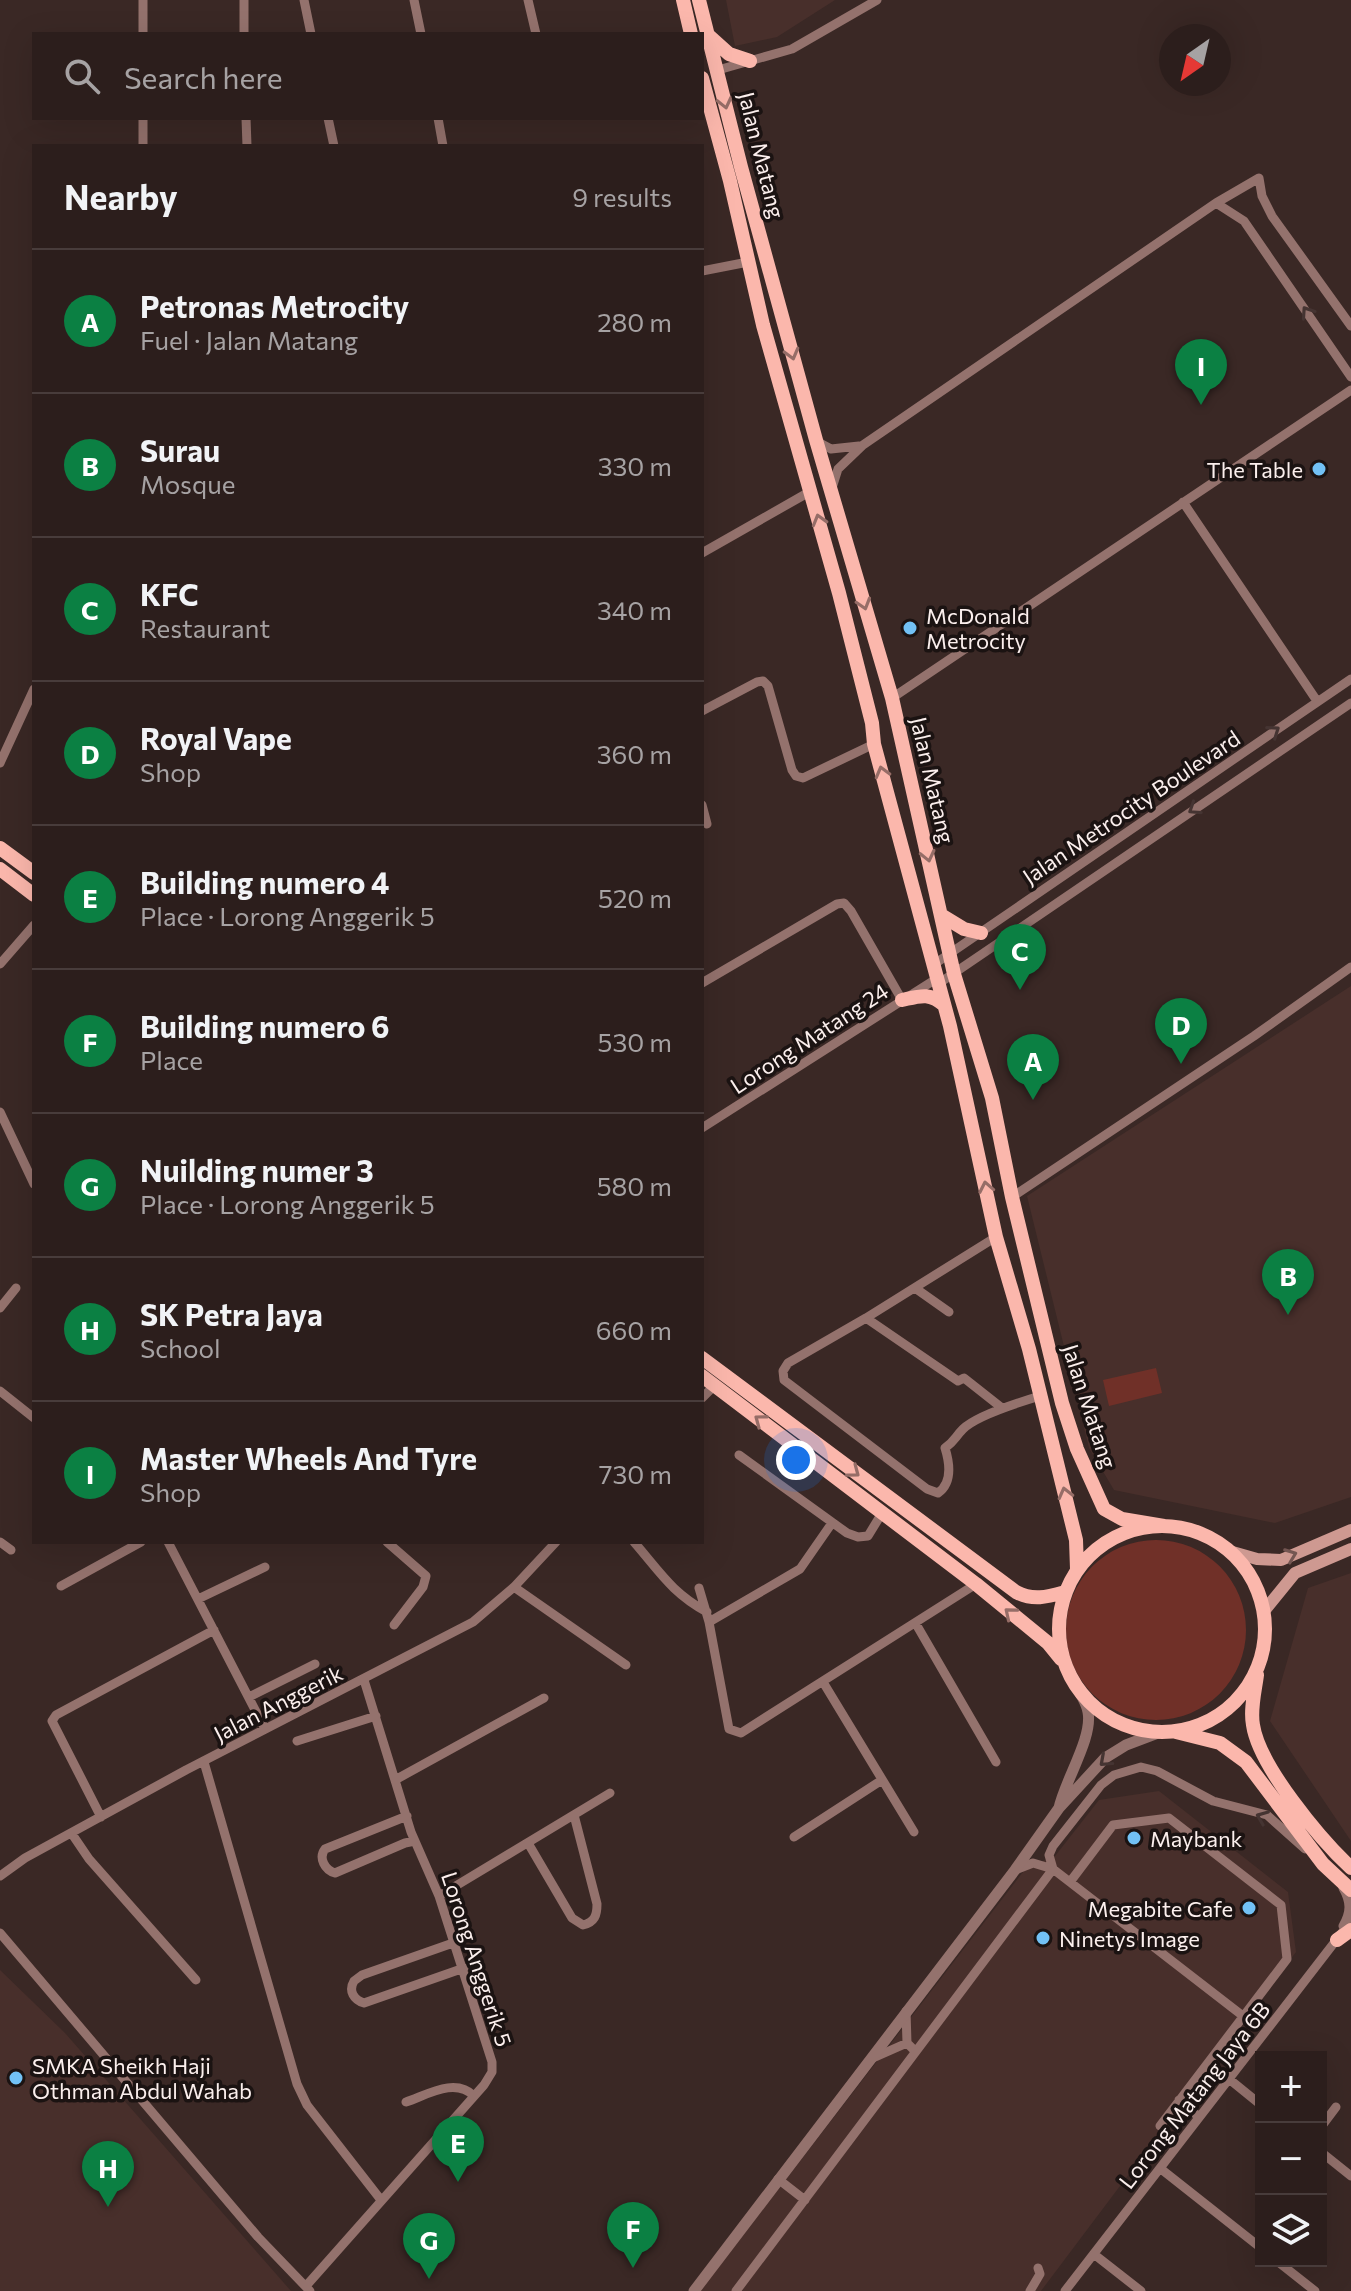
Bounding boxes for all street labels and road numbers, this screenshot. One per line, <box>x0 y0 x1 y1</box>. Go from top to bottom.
street label: Jalan Matang <box>733 89 791 221</box>
street label: Jalan Matang <box>905 714 961 846</box>
street label: Jalan Metrocity Boulevard <box>1017 724 1245 890</box>
street label: Lorong Matang 24 <box>725 977 893 1099</box>
street label: Jalan Matang <box>1057 1340 1123 1472</box>
street label: Jalan Anggerik <box>209 1659 347 1747</box>
street label: Lorong Anggerik 5 <box>436 1868 518 2050</box>
street label: Lorong Matang Jaya 6B <box>1113 1996 1275 2194</box>

